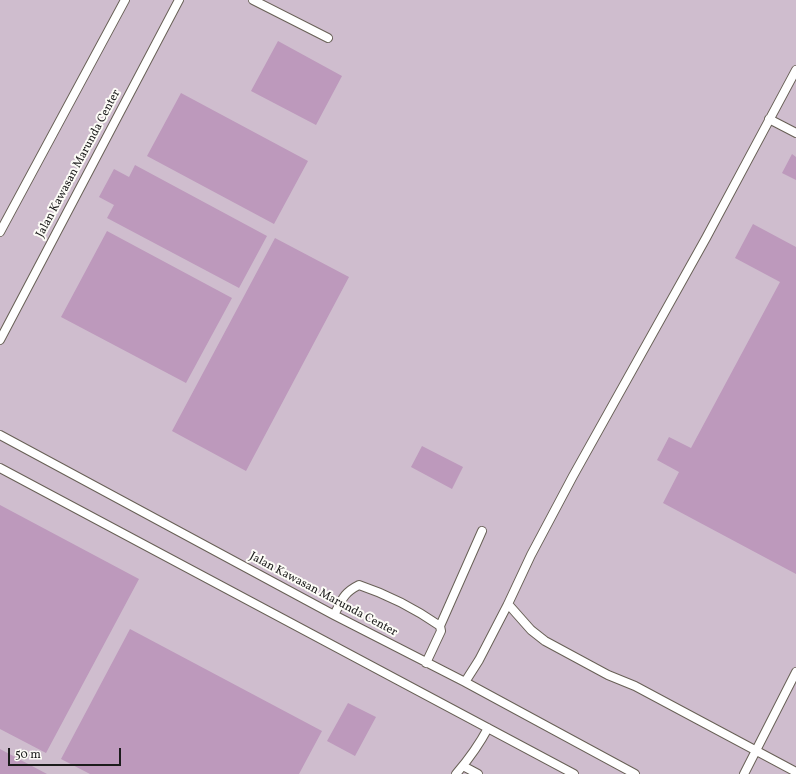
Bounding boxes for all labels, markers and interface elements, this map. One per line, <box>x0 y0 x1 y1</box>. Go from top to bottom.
street label: Jalan Kawasan Marunda Center <box>34 88 124 240</box>
street label: Jalan Kawasan Marunda Center <box>247 550 399 640</box>
scale bar <box>10 740 123 766</box>
text: 50 m <box>15 747 41 763</box>

